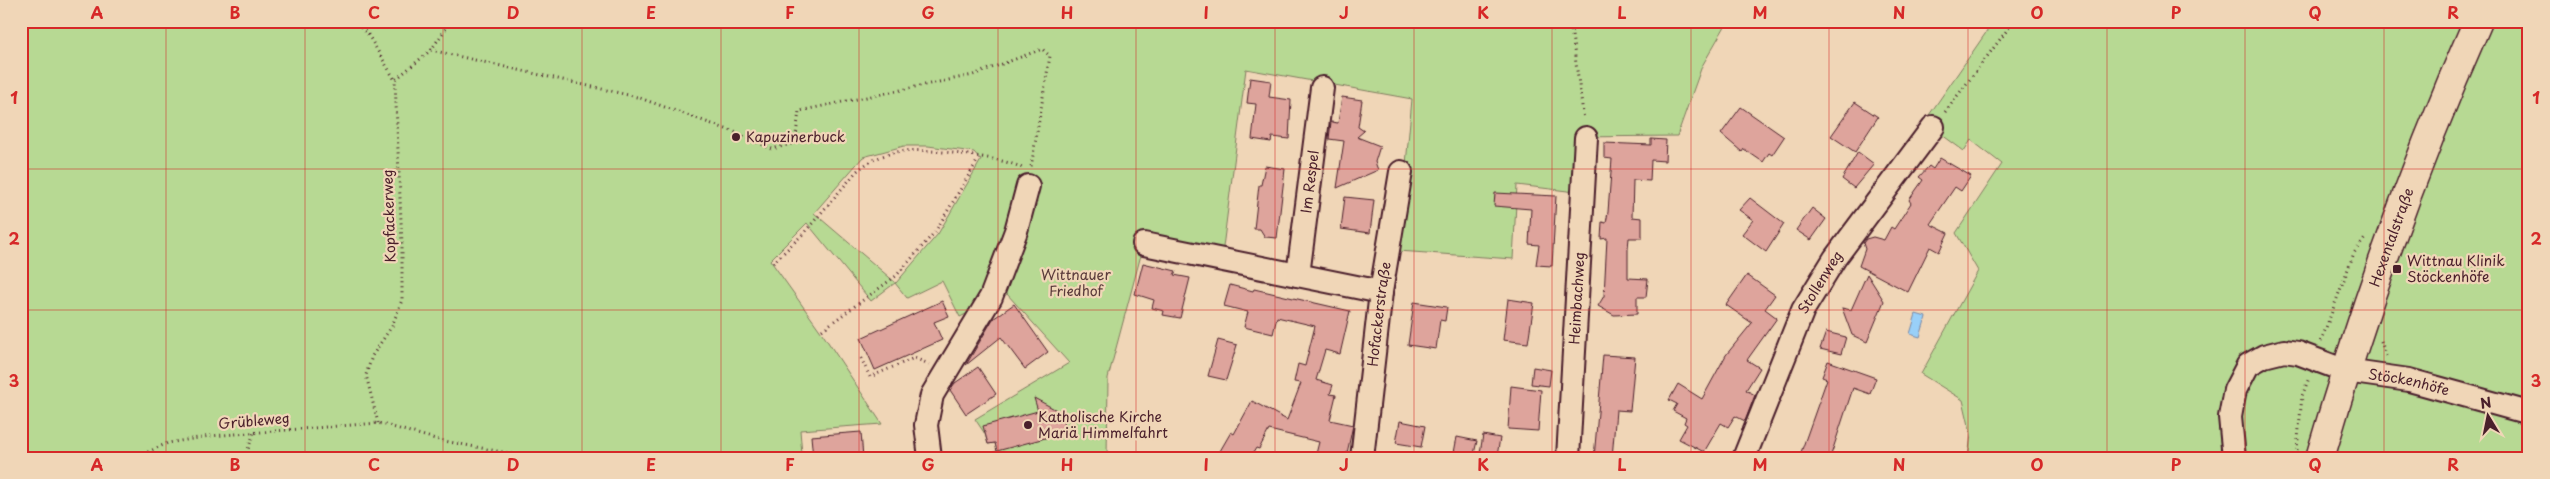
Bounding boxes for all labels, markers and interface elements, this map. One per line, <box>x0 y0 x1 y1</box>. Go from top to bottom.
text: A <box>91 0 104 24</box>
text: B <box>230 0 241 24</box>
text: C <box>368 0 380 24</box>
text: D <box>507 0 519 24</box>
text: E <box>646 0 656 24</box>
text: F <box>785 0 795 24</box>
text: G <box>921 0 935 24</box>
text: H <box>1061 0 1073 24</box>
text: I <box>1203 0 1209 24</box>
text: J <box>1339 0 1349 24</box>
text: K <box>1477 0 1489 24</box>
text: L <box>1617 0 1627 24</box>
text: M <box>1752 0 1768 24</box>
text: N <box>1893 0 1905 24</box>
text: O <box>2031 0 2044 24</box>
text: P <box>2171 0 2182 24</box>
text: Q <box>2309 0 2322 24</box>
text: R <box>2447 0 2459 24</box>
text: 1 <box>10 85 18 109</box>
text: 1 <box>2532 85 2540 109</box>
place label: Kapuzinerbuck <box>746 126 846 147</box>
marker: Kapuzinerbuck <box>730 131 742 143</box>
street label: Im Respel <box>1295 149 1324 214</box>
street label: Kopfackerweg <box>376 169 401 263</box>
street label: Hexentalstraße <box>2364 185 2419 290</box>
text: 2 <box>8 226 20 250</box>
text: 2 <box>2530 226 2542 250</box>
street label: Stollenweg <box>1792 246 1847 318</box>
place label: Wittnau Klinik Stöckenhöfe <box>2407 250 2505 287</box>
street label: Heimbachweg <box>1563 251 1590 345</box>
street label: Hofackerstraße <box>1362 260 1396 367</box>
marker: Wittnau Klinik Stöckenhöfe <box>2391 263 2403 275</box>
park label: Wittnauer Friedhof <box>1041 264 1111 301</box>
street label: Stöckenhöfe <box>2367 363 2452 401</box>
text: 3 <box>9 368 19 392</box>
text: 3 <box>2531 368 2541 392</box>
text: N <box>2478 391 2493 414</box>
north arrow <box>2462 392 2512 442</box>
place label: Katholische Kirche Mariä Himmelfahrt <box>1038 406 1168 443</box>
street label: Grübleweg <box>217 407 290 434</box>
marker: Katholische Kirche Mariä Himmelfahrt <box>1022 419 1034 431</box>
text: A <box>91 452 104 476</box>
text: B <box>230 452 241 476</box>
text: C <box>368 452 380 476</box>
text: D <box>507 452 519 476</box>
text: E <box>646 452 656 476</box>
text: F <box>785 452 795 476</box>
text: G <box>921 452 935 476</box>
text: H <box>1061 452 1073 476</box>
text: I <box>1203 452 1209 476</box>
text: J <box>1339 452 1349 476</box>
text: K <box>1477 452 1489 476</box>
text: L <box>1617 452 1627 476</box>
text: M <box>1752 452 1768 476</box>
text: N <box>1893 452 1905 476</box>
text: O <box>2031 452 2044 476</box>
text: P <box>2171 452 2182 476</box>
text: Q <box>2309 452 2322 476</box>
text: R <box>2447 452 2459 476</box>

